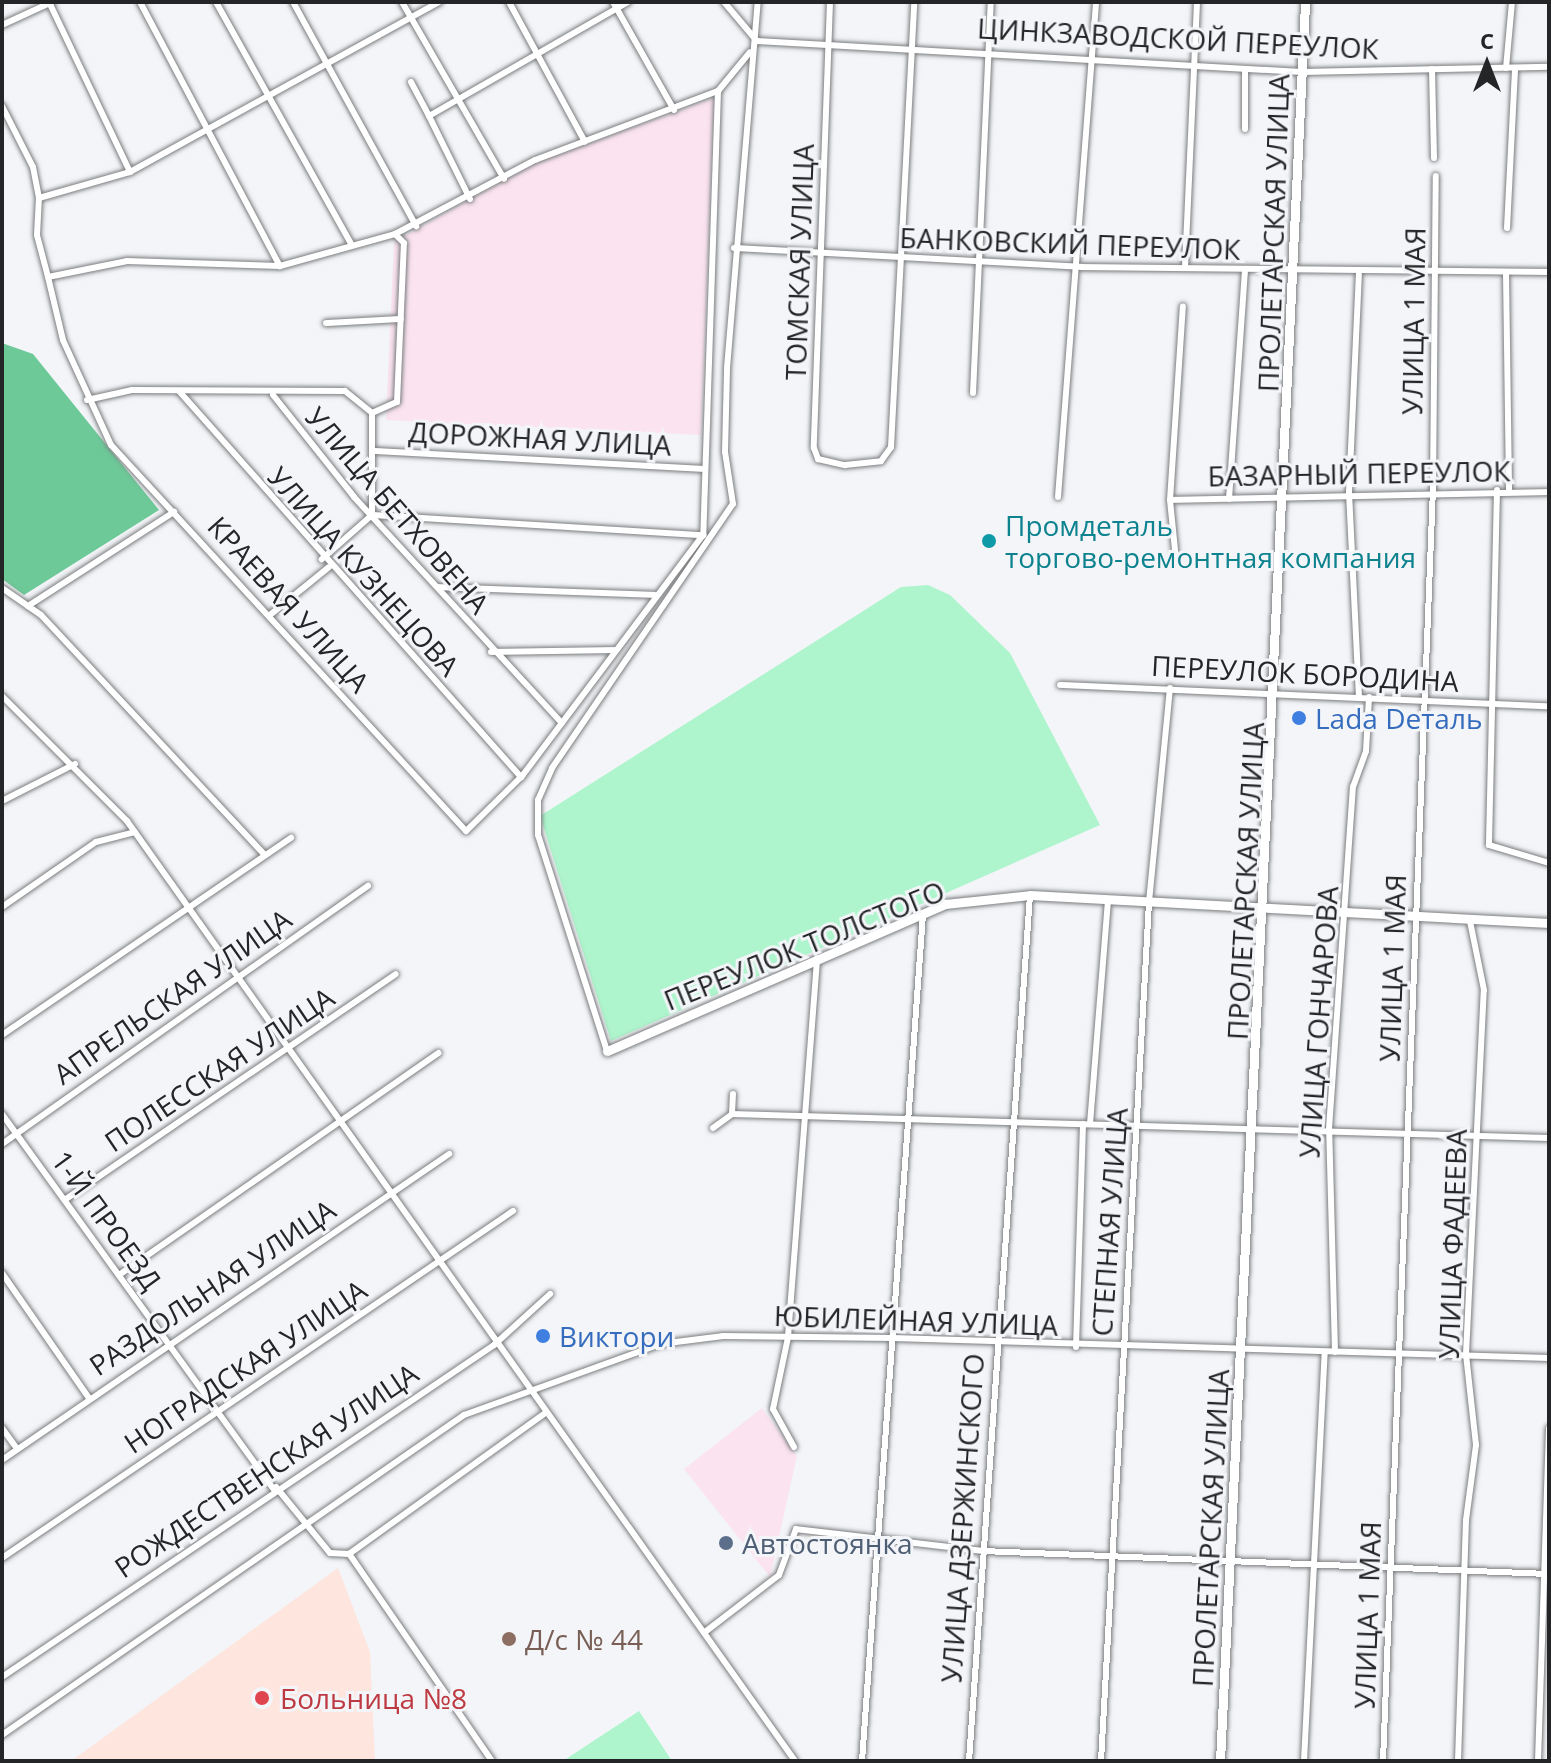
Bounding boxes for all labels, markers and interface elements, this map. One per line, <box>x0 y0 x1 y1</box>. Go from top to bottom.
street label: ЦИНКЗАВОДСКОЙ ПЕРЕУЛОК <box>976 11 1380 65</box>
north arrow <box>1447 24 1527 104</box>
text: С <box>1480 25 1494 55</box>
street label: ПРОЛЕТАРСКАЯ УЛИЦА <box>1251 73 1295 393</box>
street label: ТОМСКАЯ УЛИЦА <box>778 143 820 381</box>
street label: БАНКОВСКИЙ ПЕРЕУЛОК <box>899 220 1241 266</box>
street label: УЛИЦА 1 МАЯ <box>1395 227 1431 415</box>
street label: УЛИЦА БЕТХОВЕНА <box>299 400 497 620</box>
street label: ДОРОЖНАЯ УЛИЦА <box>408 414 672 462</box>
street label: БАЗАРНЫЙ ПЕРЕУЛОК <box>1207 454 1511 492</box>
street label: УЛИЦА КУЗНЕЦОВА <box>262 460 466 682</box>
place label: Промдеталь торгово-ремонтная компания <box>1005 508 1416 574</box>
street label: КРАЕВАЯ УЛИЦА <box>201 509 377 699</box>
marker: Промдеталь торгово-ремонтная компания <box>980 532 998 550</box>
street label: ПЕРЕУЛОК БОРОДИНА <box>1150 648 1460 698</box>
place label: Lada Dеталь <box>1315 701 1482 735</box>
marker: Lada Dеталь <box>1290 709 1308 727</box>
street label: ПРОЛЕТАРСКАЯ УЛИЦА <box>1220 721 1270 1041</box>
street label: ПЕРЕУЛОК ТОЛСТОГО <box>659 873 949 1017</box>
street label: УЛИЦА 1 МАЯ <box>1372 874 1412 1062</box>
street label: УЛИЦА ГОНЧАРОВА <box>1292 885 1344 1159</box>
street label: АПРЕЛЬСКАЯ УЛИЦА <box>47 901 297 1091</box>
street label: ПОЛЕССКАЯ УЛИЦА <box>98 980 340 1158</box>
street label: СТЕПНАЯ УЛИЦА <box>1084 1107 1134 1337</box>
street label: УЛИЦА ФАДЕЕВА <box>1431 1129 1473 1359</box>
street label: 1-Й ПРОЕЗД <box>45 1144 169 1296</box>
street label: РАЗДОЛЬНАЯ УЛИЦА <box>83 1192 341 1382</box>
street label: НОГРАДСКАЯ УЛИЦА <box>118 1272 372 1460</box>
street label: ЮБИЛЕЙНАЯ УЛИЦА <box>773 1298 1059 1342</box>
place label: Виктори <box>559 1319 674 1353</box>
marker: Виктори <box>534 1327 552 1345</box>
street label: УЛИЦА ДЗЕРЖИНСКОГО <box>934 1352 990 1684</box>
street label: РОЖДЕСТВЕНСКАЯ УЛИЦА <box>108 1356 424 1584</box>
street label: ПРОЛЕТАРСКАЯ УЛИЦА <box>1185 1368 1235 1688</box>
street label: УЛИЦА 1 МАЯ <box>1347 1521 1387 1709</box>
place label: Автостоянка <box>742 1526 912 1560</box>
marker: Автостоянка <box>717 1534 735 1552</box>
place label: Д/с № 44 <box>525 1622 643 1656</box>
marker: Д/с № 44 <box>500 1630 518 1648</box>
place label: Больница №8 <box>280 1681 467 1715</box>
marker: Больница №8 <box>251 1687 273 1709</box>

